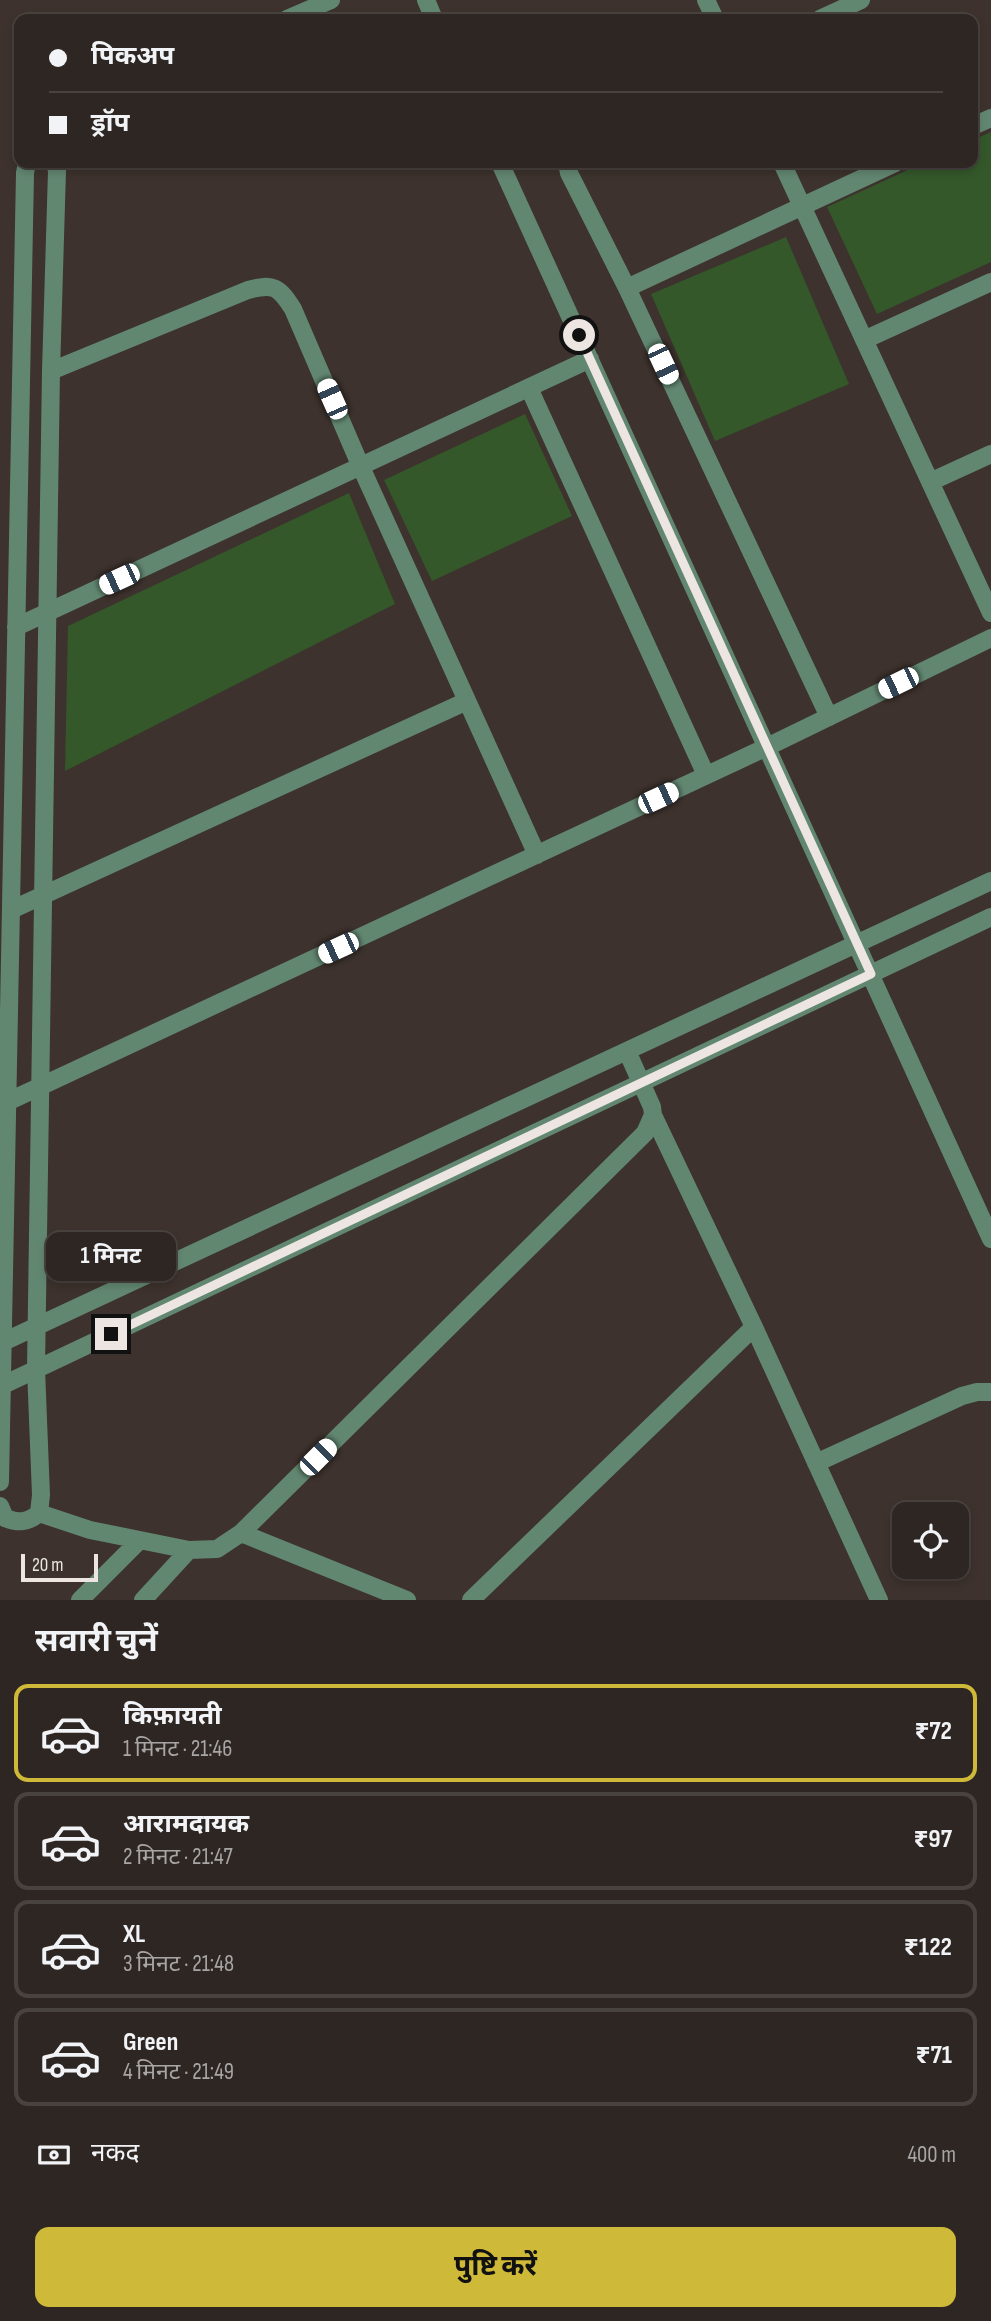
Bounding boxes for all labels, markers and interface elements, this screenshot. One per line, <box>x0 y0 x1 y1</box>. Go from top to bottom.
text: पिकअप <box>91 41 174 72</box>
text: ड्रॉप <box>91 108 129 139</box>
route start <box>563 319 595 351</box>
car <box>645 341 682 387</box>
car <box>314 376 351 422</box>
car <box>96 561 143 597</box>
car <box>875 664 922 702</box>
car <box>635 780 682 816</box>
car <box>315 930 362 966</box>
callout: 1 मिनट <box>46 1232 176 1282</box>
text: 1 मिनट <box>81 1242 141 1270</box>
route end <box>95 1318 127 1350</box>
car <box>296 1435 341 1479</box>
map controls <box>892 1502 969 1579</box>
button: locate <box>892 1502 969 1579</box>
scale bar <box>21 1551 98 1583</box>
text: 20 m <box>32 1554 64 1577</box>
text: सवारी चुनें <box>35 1622 158 1661</box>
text: किफ़ायती <box>123 1701 222 1732</box>
icon: car <box>39 1702 102 1765</box>
text: ₹72 <box>914 1716 952 1747</box>
text: 1 मिनट · 21:46 <box>123 1735 232 1763</box>
text: आरामदायक <box>123 1809 249 1840</box>
icon: car <box>39 1810 102 1873</box>
text: ₹97 <box>913 1824 952 1855</box>
text: 2 मिनट · 21:47 <box>123 1843 233 1871</box>
icon: car <box>39 1918 102 1981</box>
text: XL <box>123 1919 145 1950</box>
text: ₹122 <box>904 1932 952 1963</box>
text: 3 मिनट · 21:48 <box>123 1950 234 1978</box>
icon: car <box>39 2026 102 2089</box>
text: Green <box>123 2027 178 2058</box>
text: ₹71 <box>916 2040 952 2071</box>
text: 4 मिनट · 21:49 <box>123 2058 234 2086</box>
icon: cash <box>35 2136 73 2174</box>
text: नकद <box>91 2138 139 2169</box>
text: 400 m <box>907 2141 956 2169</box>
button: पुष्टि करें <box>35 2227 956 2307</box>

